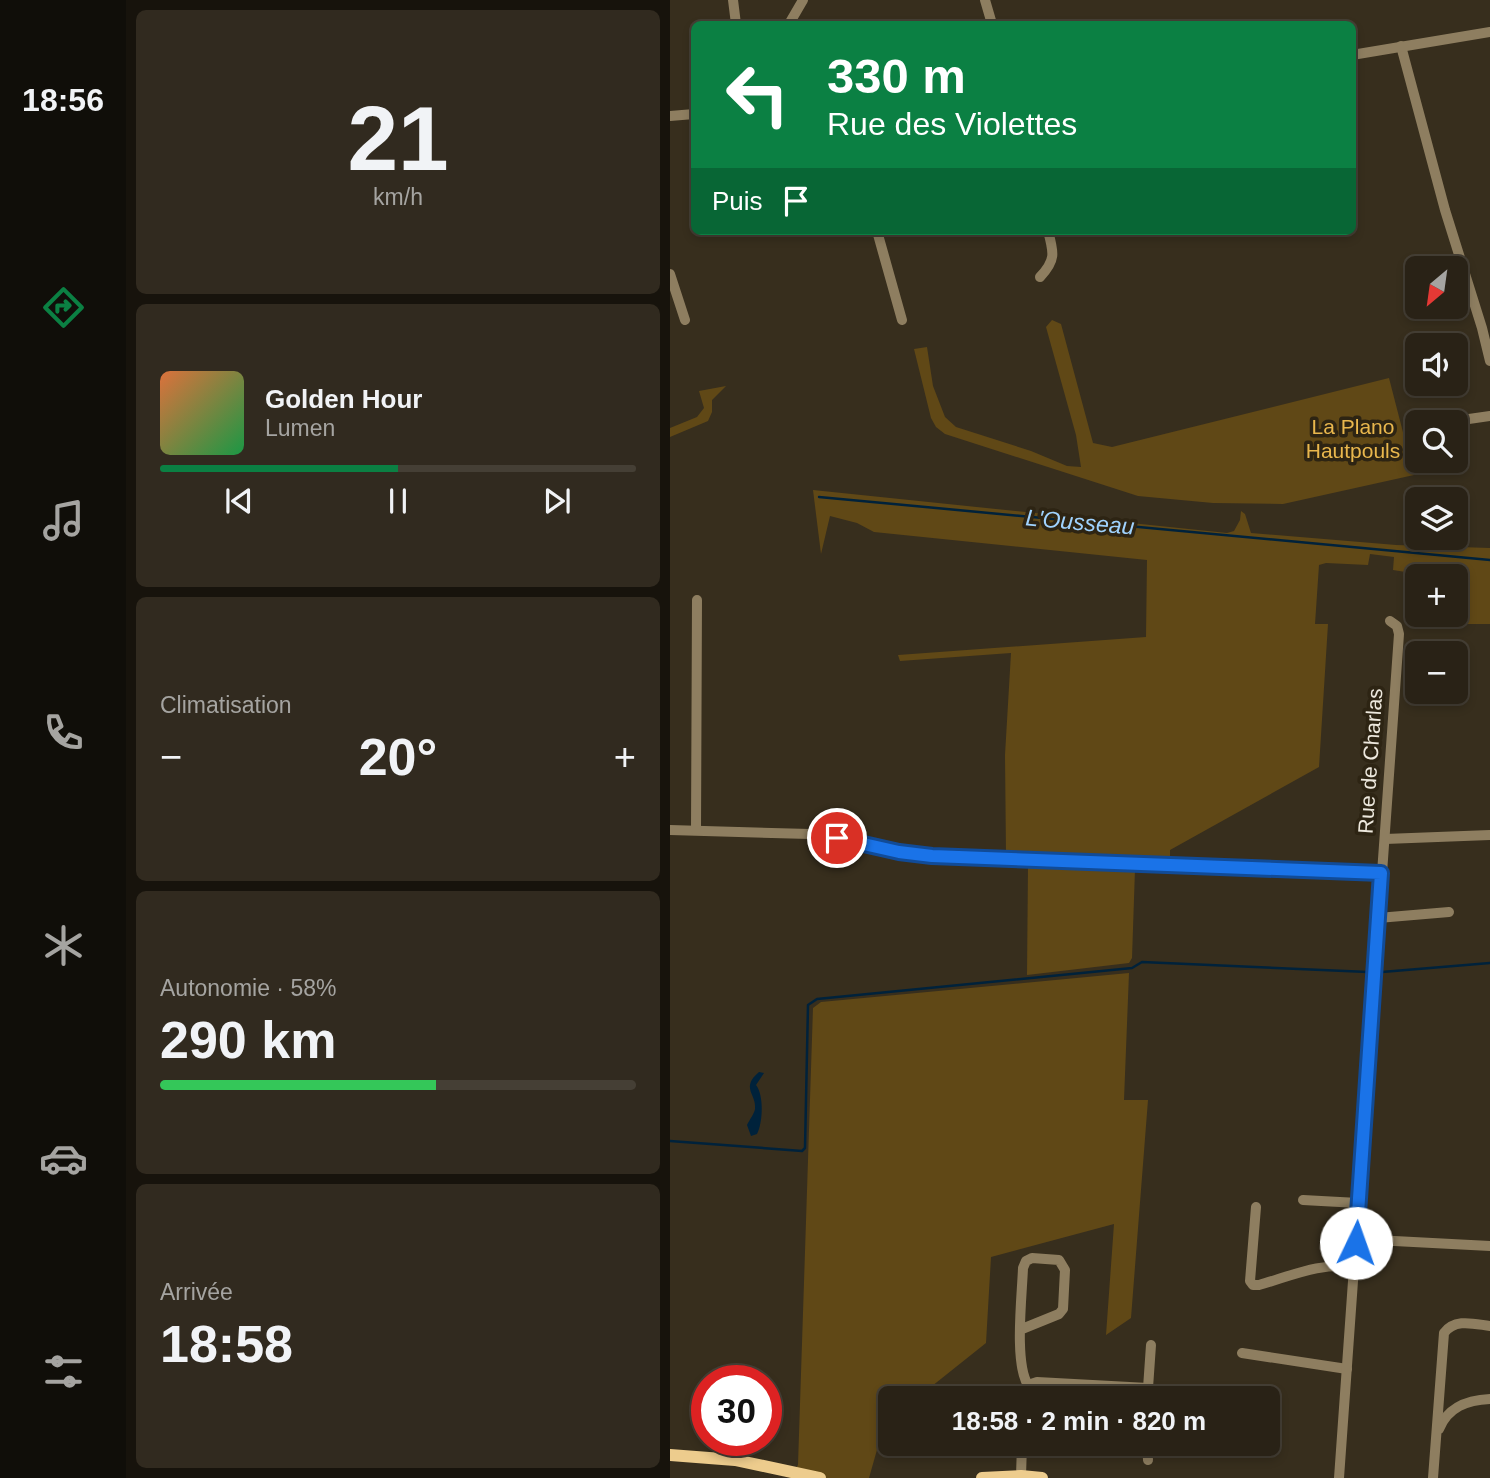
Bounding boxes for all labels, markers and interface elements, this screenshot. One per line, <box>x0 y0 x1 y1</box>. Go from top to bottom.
icon: left <box>712 49 803 140</box>
text: 330 m <box>827 49 966 103</box>
text: 18:56 <box>22 82 104 118</box>
text: 21 <box>347 88 449 189</box>
text: Rue des Violettes <box>827 106 1077 142</box>
icon: arrive <box>777 182 815 220</box>
text: km/h <box>373 184 423 210</box>
text: Puis <box>712 186 763 216</box>
north arrow <box>1405 256 1468 318</box>
map controls <box>1405 256 1468 704</box>
icon: directions <box>39 283 88 332</box>
button: sound <box>1405 333 1468 396</box>
text: Golden Hour <box>265 384 422 414</box>
button: search <box>1405 410 1468 473</box>
text: Lumen <box>265 415 335 441</box>
park label: La Plano Hautpouls <box>1306 415 1400 462</box>
icon: previous <box>220 482 258 520</box>
icon: pause <box>379 482 417 520</box>
icon: next <box>538 482 576 520</box>
button: layers <box>1405 487 1468 550</box>
icon: music <box>39 496 88 545</box>
water label: L'Ousseau <box>1024 504 1136 540</box>
button: + <box>1405 564 1468 627</box>
button: − <box>1405 641 1468 704</box>
street label: Rue de Charlas <box>1353 687 1387 835</box>
text: Climatisation <box>160 692 292 718</box>
icon: phone <box>39 708 88 757</box>
text: 20° <box>359 728 437 786</box>
text: − <box>160 736 182 778</box>
text: + <box>614 736 636 778</box>
pin <box>807 808 867 868</box>
icon: arrive <box>818 819 856 857</box>
icon: climate <box>39 921 88 970</box>
text: Autonomie · 58% <box>160 975 336 1001</box>
text: 290 km <box>160 1011 336 1069</box>
icon: car <box>39 1134 88 1183</box>
position arrow <box>1319 1206 1393 1280</box>
text: Arrivée <box>160 1279 233 1305</box>
text: 18:58 <box>160 1315 293 1373</box>
icon: filters <box>39 1347 88 1396</box>
speed limit sign: 30 <box>691 1365 782 1456</box>
text: 18:58 · 2 min · 820 m <box>952 1406 1206 1436</box>

